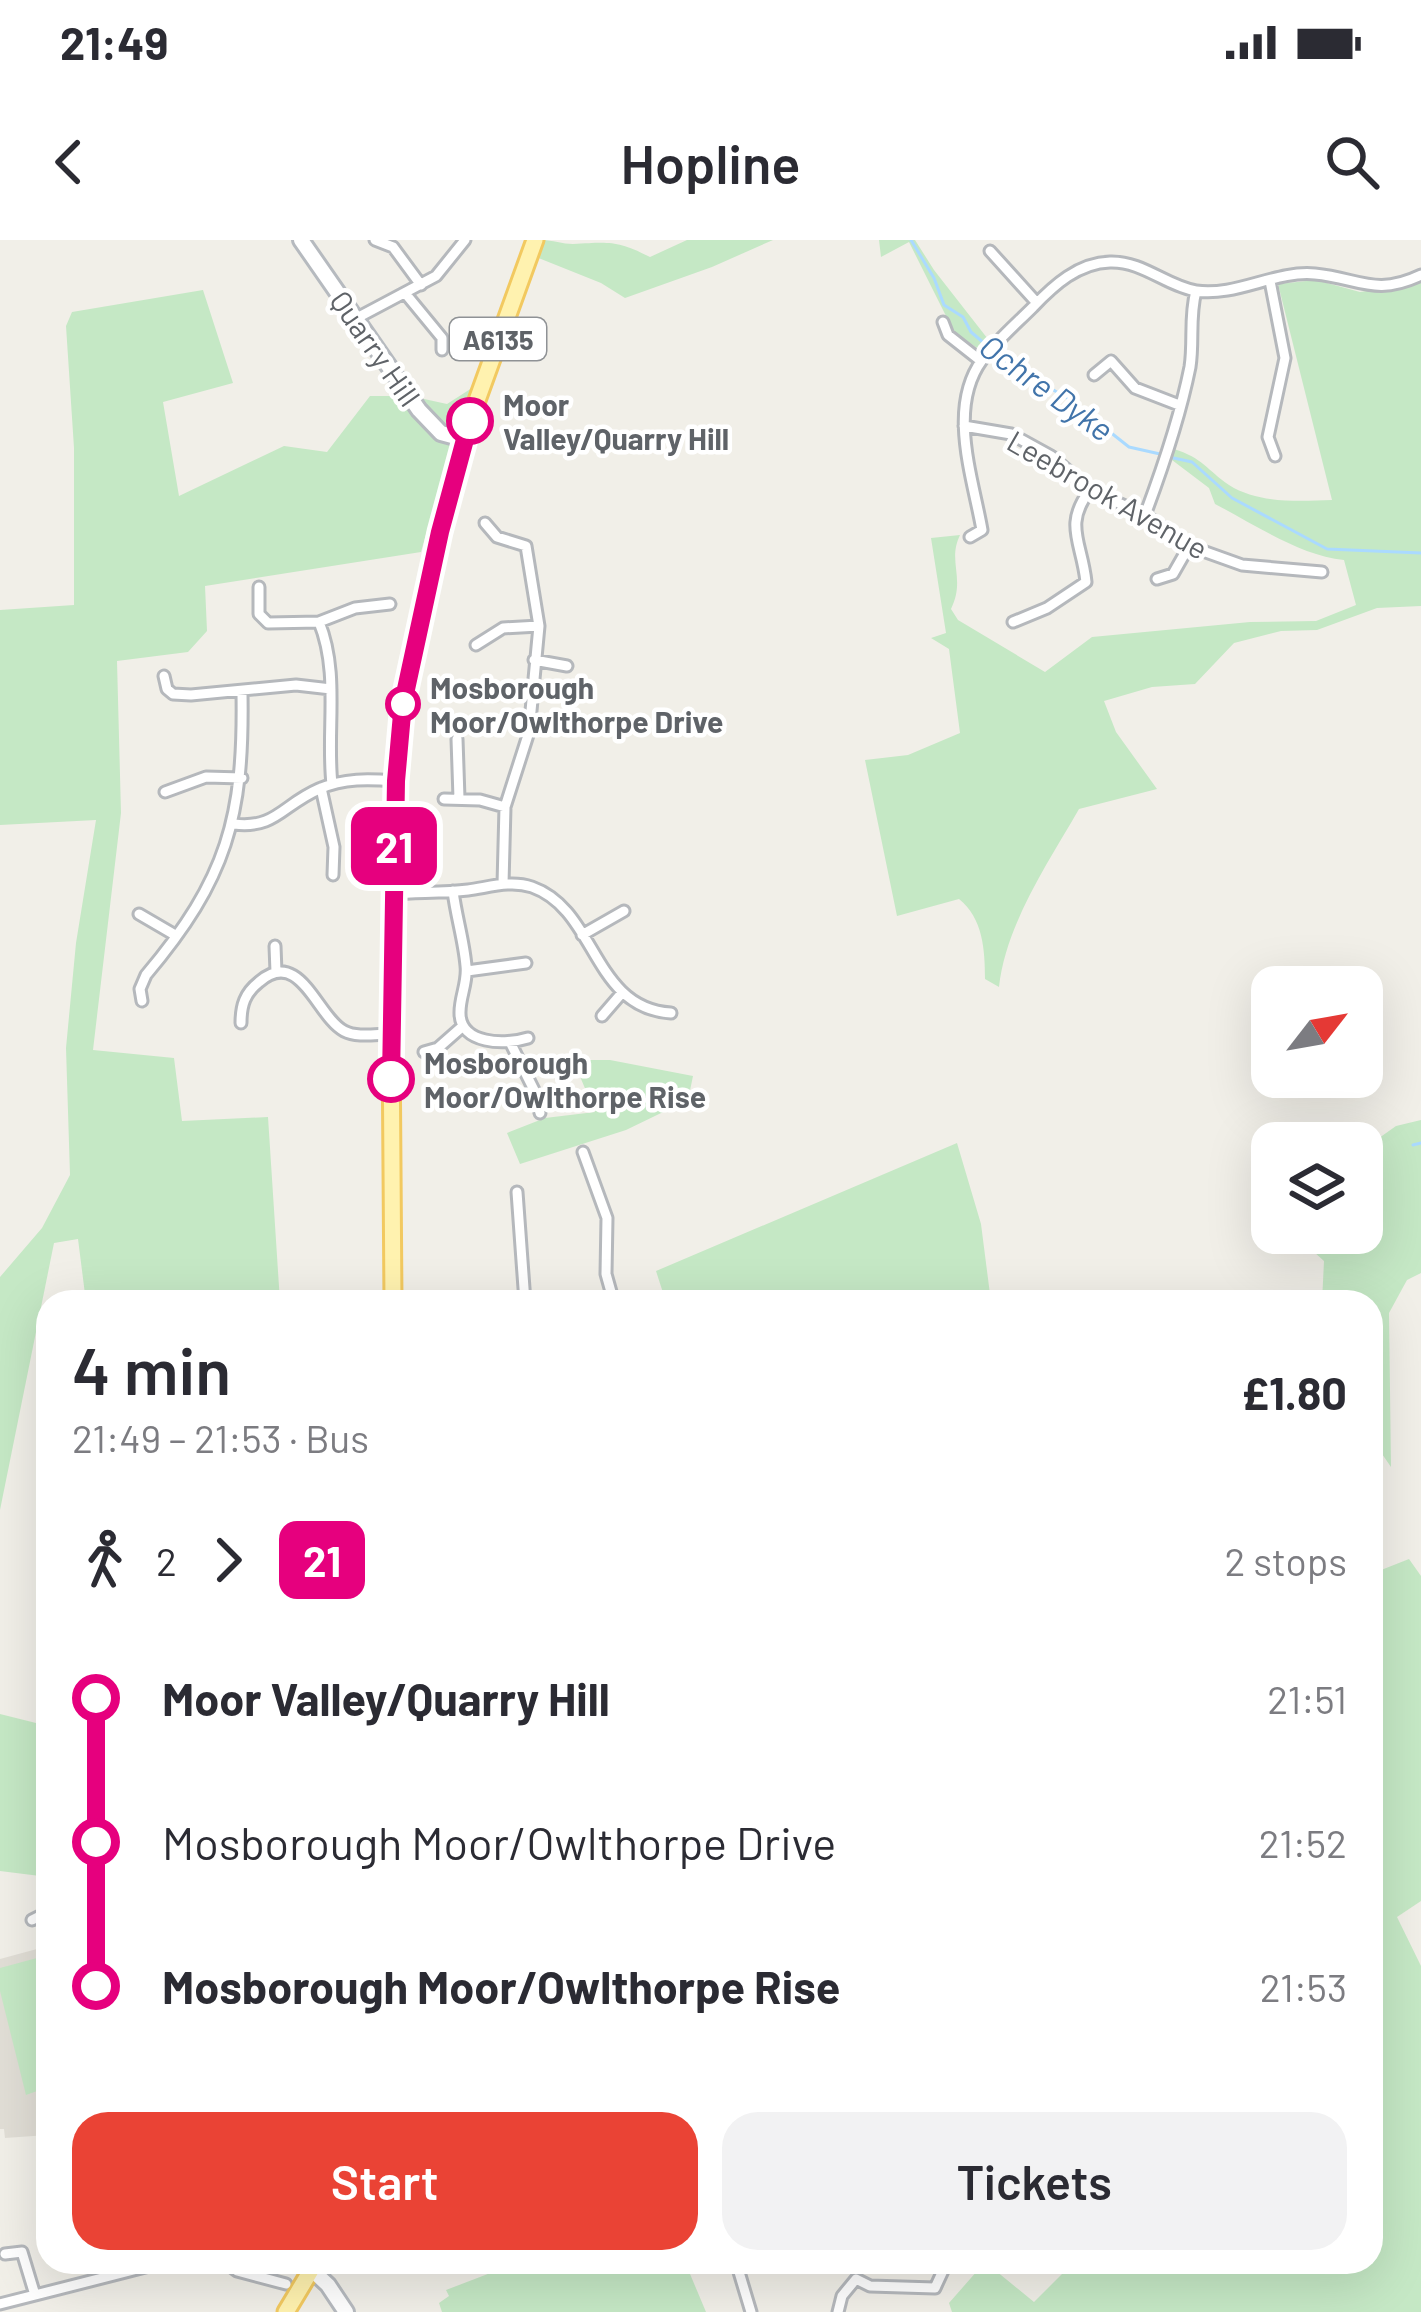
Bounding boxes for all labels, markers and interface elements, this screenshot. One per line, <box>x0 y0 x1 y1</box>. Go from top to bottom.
text: 21:49 <box>60 15 168 69</box>
icon: back <box>36 129 102 195</box>
icon: search <box>1319 129 1385 195</box>
text: Hopline <box>621 130 800 195</box>
street label: Quarry Hill <box>323 283 429 413</box>
road number: A6135 <box>450 318 546 360</box>
water label: Ochre Dyke <box>972 325 1122 449</box>
place label: Moor Valley/Quarry Hill <box>503 386 729 456</box>
marker: Moor Valley/Quarry Hill <box>448 399 492 443</box>
street label: Leebrook Avenue <box>1001 422 1215 566</box>
place label: Mosborough Moor/Owlthorpe Drive <box>430 669 723 739</box>
marker: Mosborough Moor/Owlthorpe Drive <box>387 688 419 720</box>
line badge: 21 <box>340 807 448 885</box>
text: 21 <box>375 821 413 871</box>
north arrow <box>1251 966 1383 1098</box>
map controls <box>1251 966 1383 1254</box>
place label: Mosborough Moor/Owlthorpe Rise <box>424 1044 706 1114</box>
marker: Mosborough Moor/Owlthorpe Rise <box>369 1057 413 1101</box>
button: layers <box>1251 1122 1383 1254</box>
text: 4 min <box>72 1329 231 1408</box>
text: £1.80 <box>1241 1365 1347 1419</box>
text: 21:49 – 21:53 · Bus <box>72 1414 369 1461</box>
icon: walk <box>72 1527 138 1593</box>
icon: forward <box>195 1527 261 1593</box>
text: 21 <box>303 1535 341 1585</box>
text: 2 <box>156 1537 177 1584</box>
text: 2 stops <box>1224 1537 1347 1584</box>
text: Moor Valley/Quarry Hill <box>162 1671 610 1725</box>
text: 21:51 <box>1267 1675 1347 1722</box>
text: Mosborough Moor/Owlthorpe Drive <box>162 1815 836 1869</box>
text: 21:52 <box>1259 1819 1347 1866</box>
text: Mosborough Moor/Owlthorpe Rise <box>162 1959 840 2013</box>
text: 21:53 <box>1260 1963 1347 2010</box>
button: Start <box>72 2112 698 2250</box>
button: Tickets <box>722 2112 1347 2250</box>

